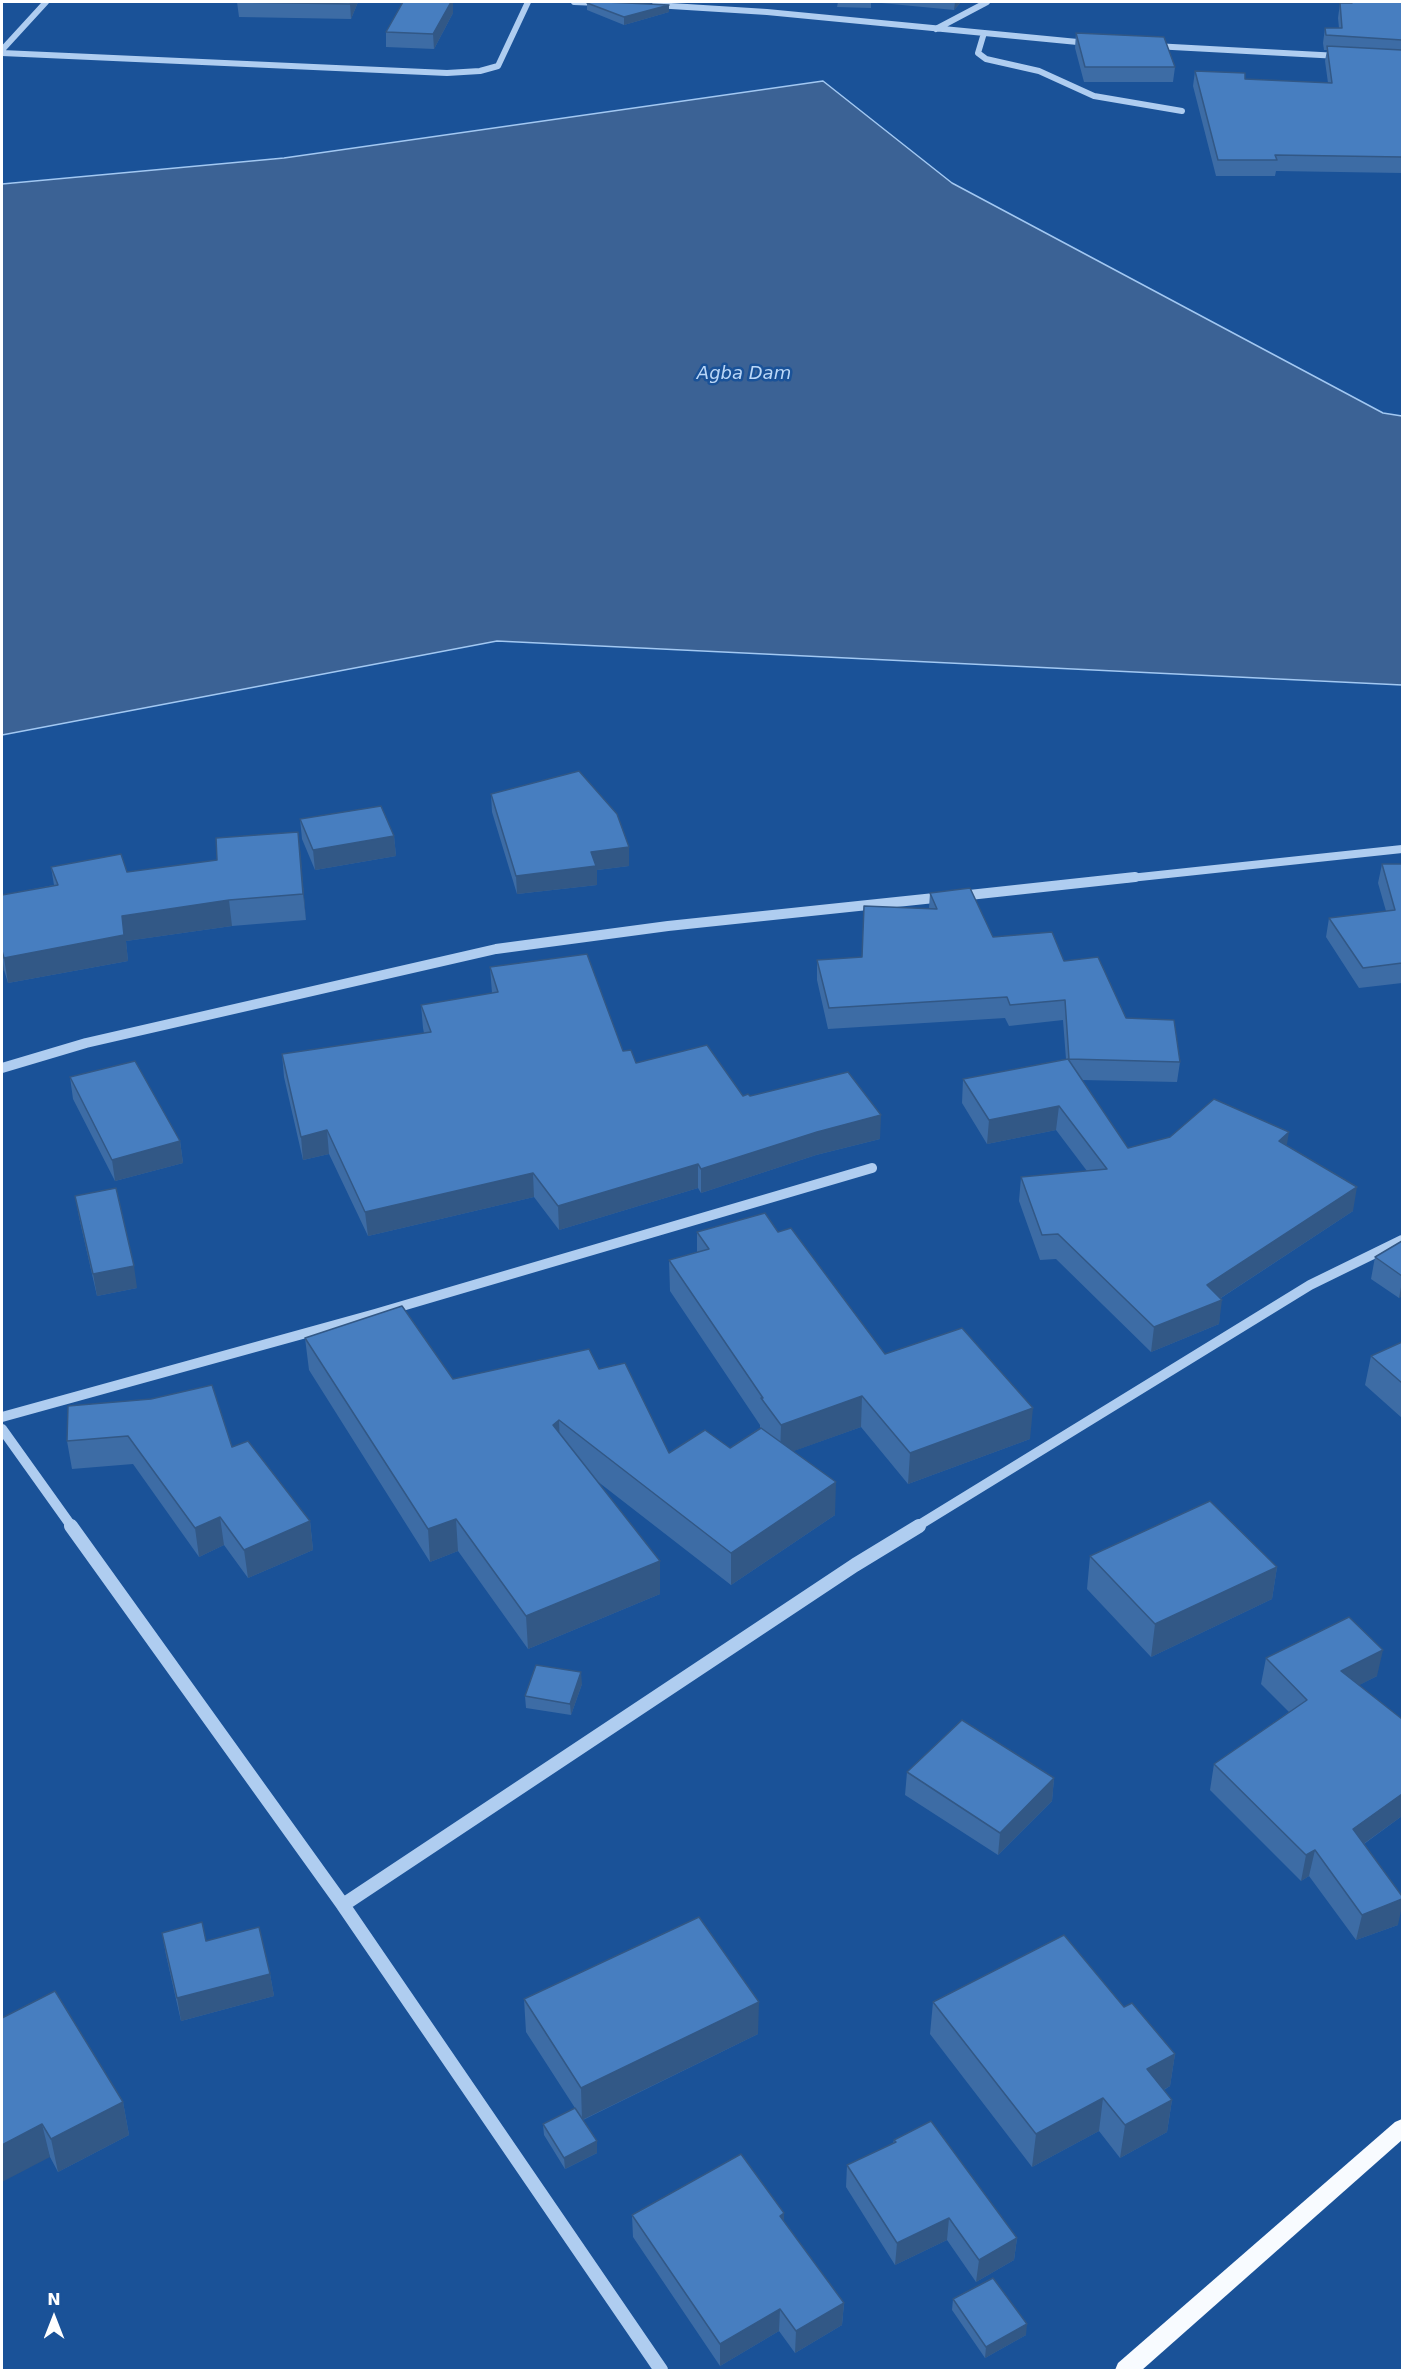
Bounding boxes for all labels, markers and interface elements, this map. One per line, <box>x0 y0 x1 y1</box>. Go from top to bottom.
water label: Agba Dam <box>697 363 791 385</box>
north arrow <box>24 2288 84 2348</box>
text: N <box>47 2290 61 2309</box>

